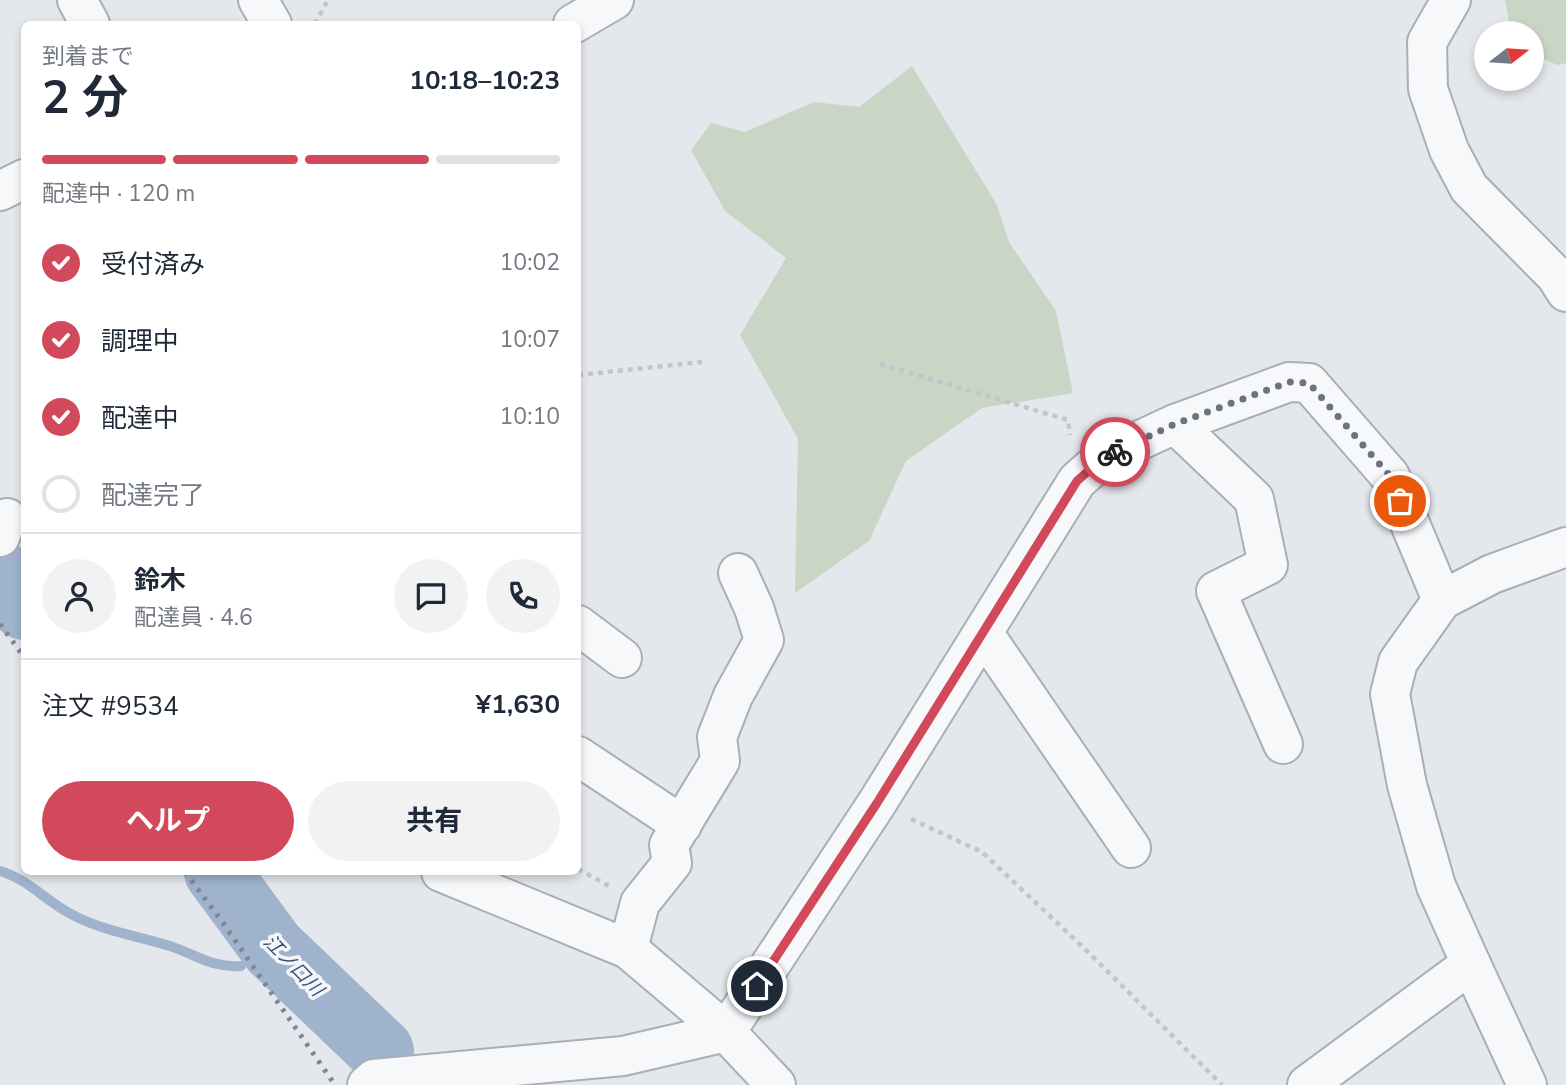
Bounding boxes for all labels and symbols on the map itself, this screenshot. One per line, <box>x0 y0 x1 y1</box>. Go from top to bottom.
north arrow <box>1474 21 1544 91</box>
courier <box>1080 417 1150 487</box>
pin <box>1370 471 1430 531</box>
water label: 江ノ口川 <box>258 929 330 1003</box>
pin <box>727 956 787 1016</box>

